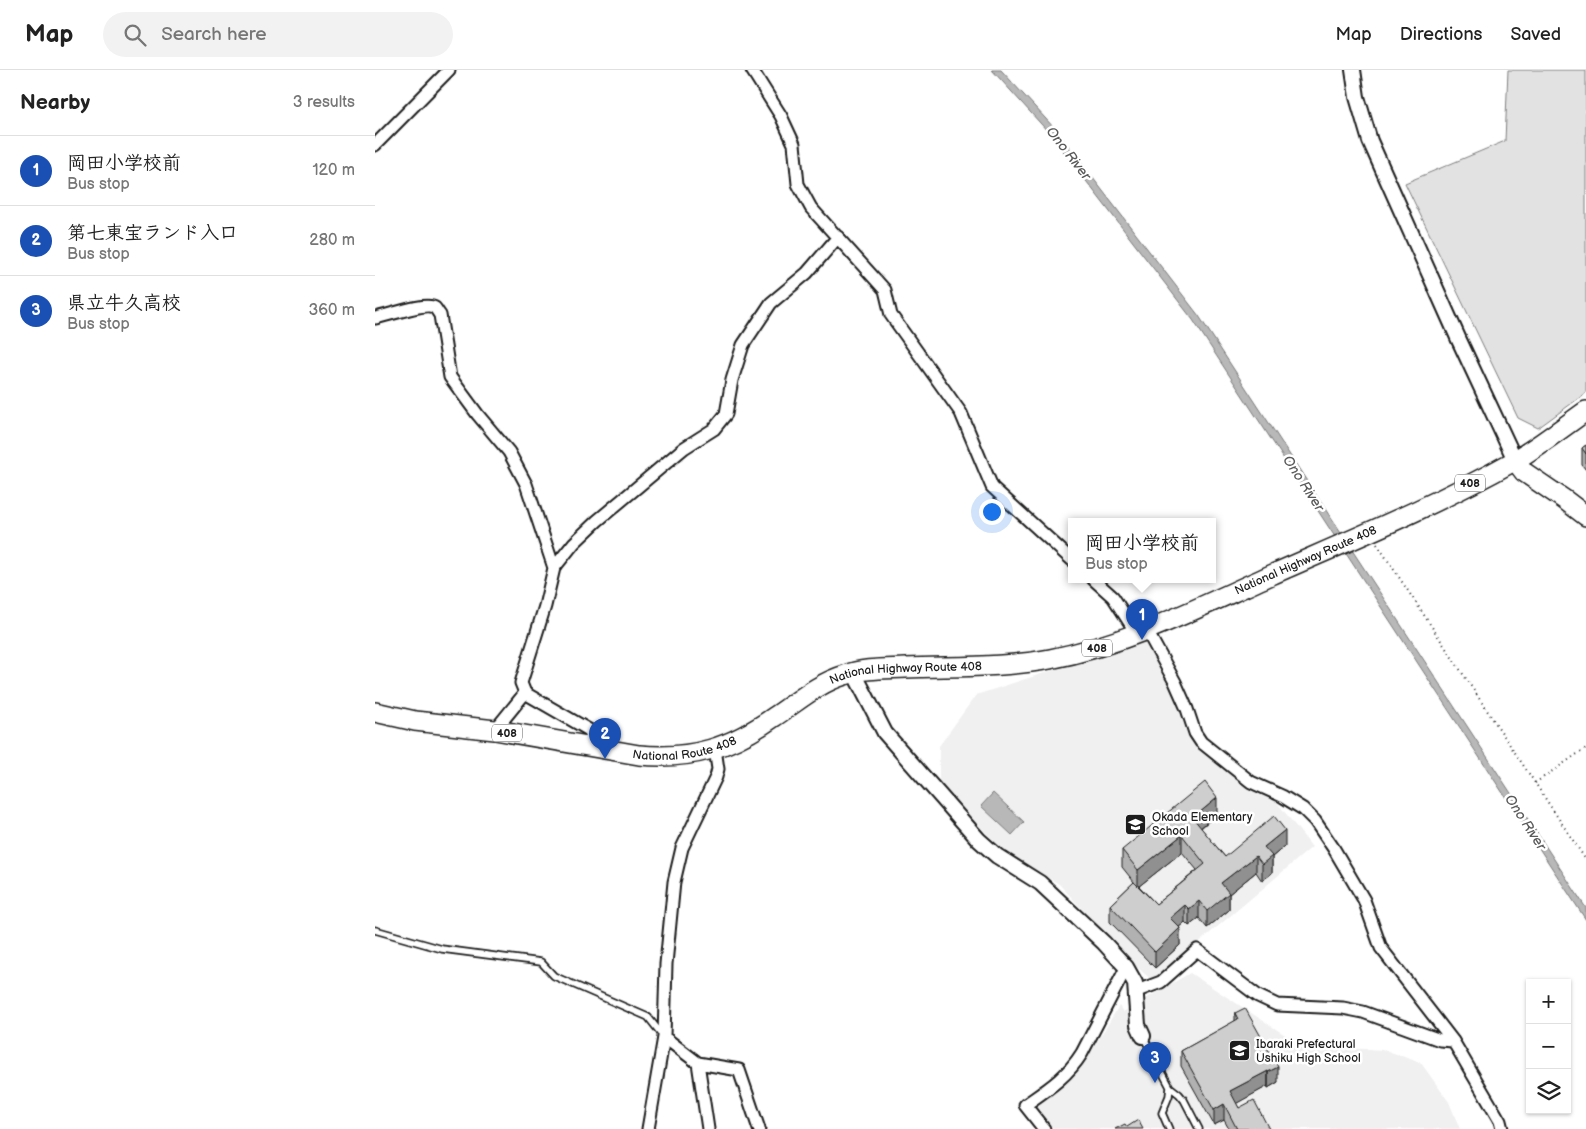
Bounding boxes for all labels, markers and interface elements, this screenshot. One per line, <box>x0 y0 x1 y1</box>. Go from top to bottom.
search box <box>103 12 453 57</box>
text: Map <box>25 20 73 49</box>
icon: search <box>121 21 149 49</box>
text: Search here <box>161 23 267 46</box>
text: Map <box>1336 24 1372 45</box>
text: Directions <box>1400 24 1482 45</box>
text: Saved <box>1510 24 1561 45</box>
text: Nearby <box>20 90 90 115</box>
text: 3 results <box>293 93 355 112</box>
water label: Ono River <box>1042 123 1095 184</box>
text: 岡田小学校前 <box>67 152 181 175</box>
text: 1 <box>33 161 39 180</box>
text: 120 m <box>312 161 355 180</box>
text: Bus stop <box>67 175 130 194</box>
text: 第七東宝ランド入口 <box>67 222 238 245</box>
text: 2 <box>31 231 41 250</box>
text: 280 m <box>309 231 355 250</box>
text: Bus stop <box>67 245 130 264</box>
text: 県立牛久高校 <box>67 292 181 315</box>
text: 3 <box>31 301 41 320</box>
text: 360 m <box>308 301 355 320</box>
text: Bus stop <box>67 315 130 334</box>
water label: Ono River <box>1279 452 1328 515</box>
road number: 408 <box>1455 474 1485 492</box>
your location <box>979 499 1005 525</box>
popup <box>1068 518 1216 583</box>
street label: National Highway Route 408 <box>1233 523 1379 598</box>
text: 岡田小学校前 <box>1085 532 1199 555</box>
text: Bus stop <box>1085 555 1148 574</box>
pin: 1 <box>1126 599 1158 640</box>
road number: 408 <box>1082 640 1112 656</box>
street label: National Highway Route 408 <box>827 659 982 688</box>
pin: 2 <box>589 718 621 759</box>
road number: 408 <box>492 724 522 741</box>
street label: National Route 408 <box>631 733 739 764</box>
water label: Ono River <box>1501 791 1550 854</box>
place label: Okada Elementary School <box>1152 810 1253 839</box>
school or university icon: Okada Elementary School <box>1124 812 1148 836</box>
map controls <box>1526 979 1571 1114</box>
button: + <box>1526 979 1571 1024</box>
button: − <box>1526 1024 1571 1069</box>
place label: Ibaraki Prefectural Ushiku High School <box>1256 1037 1361 1066</box>
school or university icon: Ibaraki Prefectural Ushiku High School <box>1228 1039 1252 1063</box>
pin: 3 <box>1139 1042 1171 1083</box>
button: layers <box>1526 1069 1571 1114</box>

